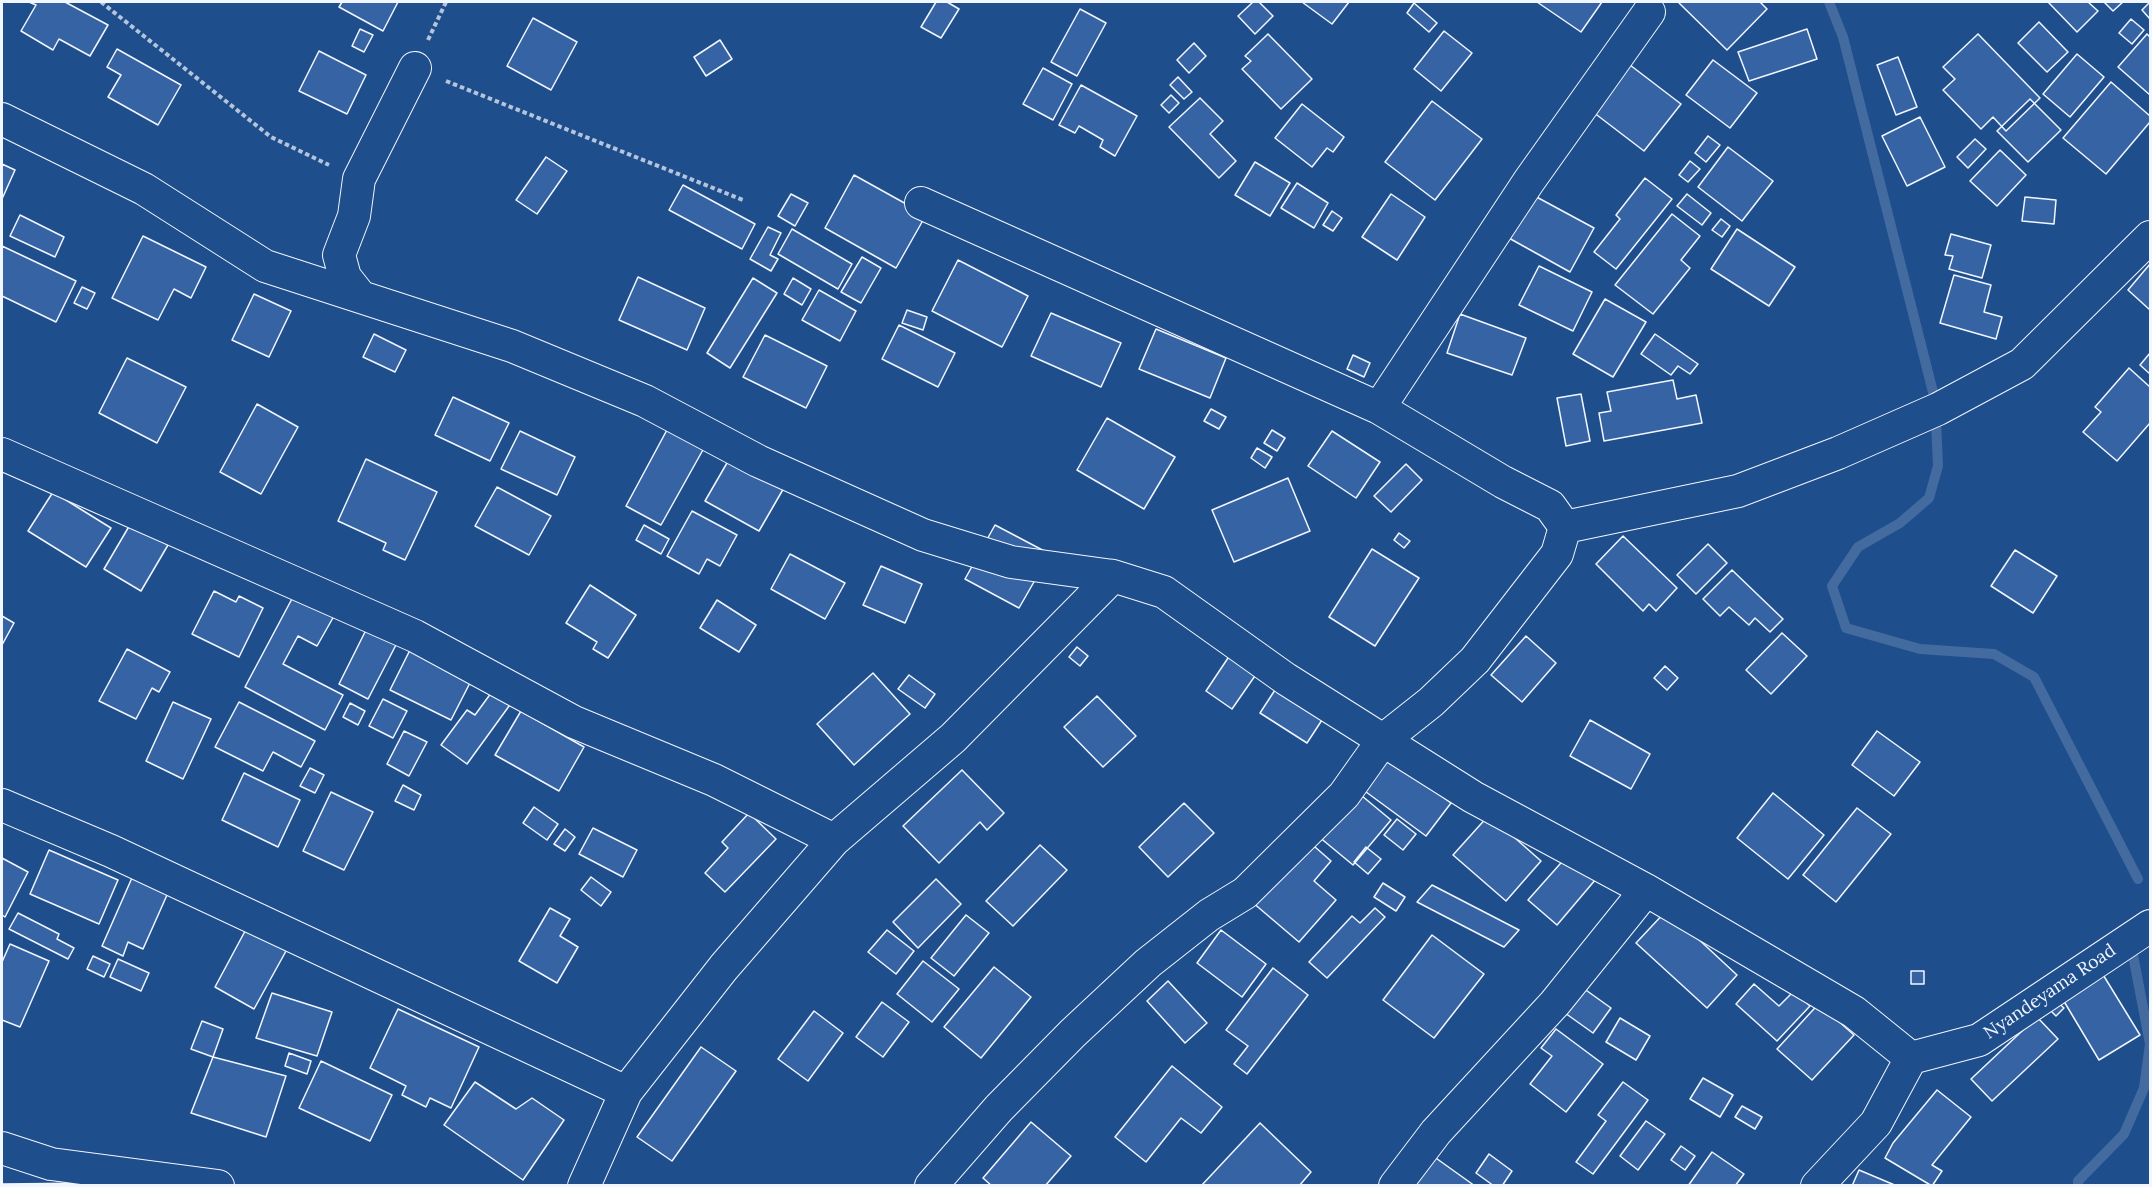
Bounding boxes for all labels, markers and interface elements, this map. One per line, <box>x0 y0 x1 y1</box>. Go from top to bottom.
street label: Nyandeyama Road <box>1980 940 2120 1044</box>

